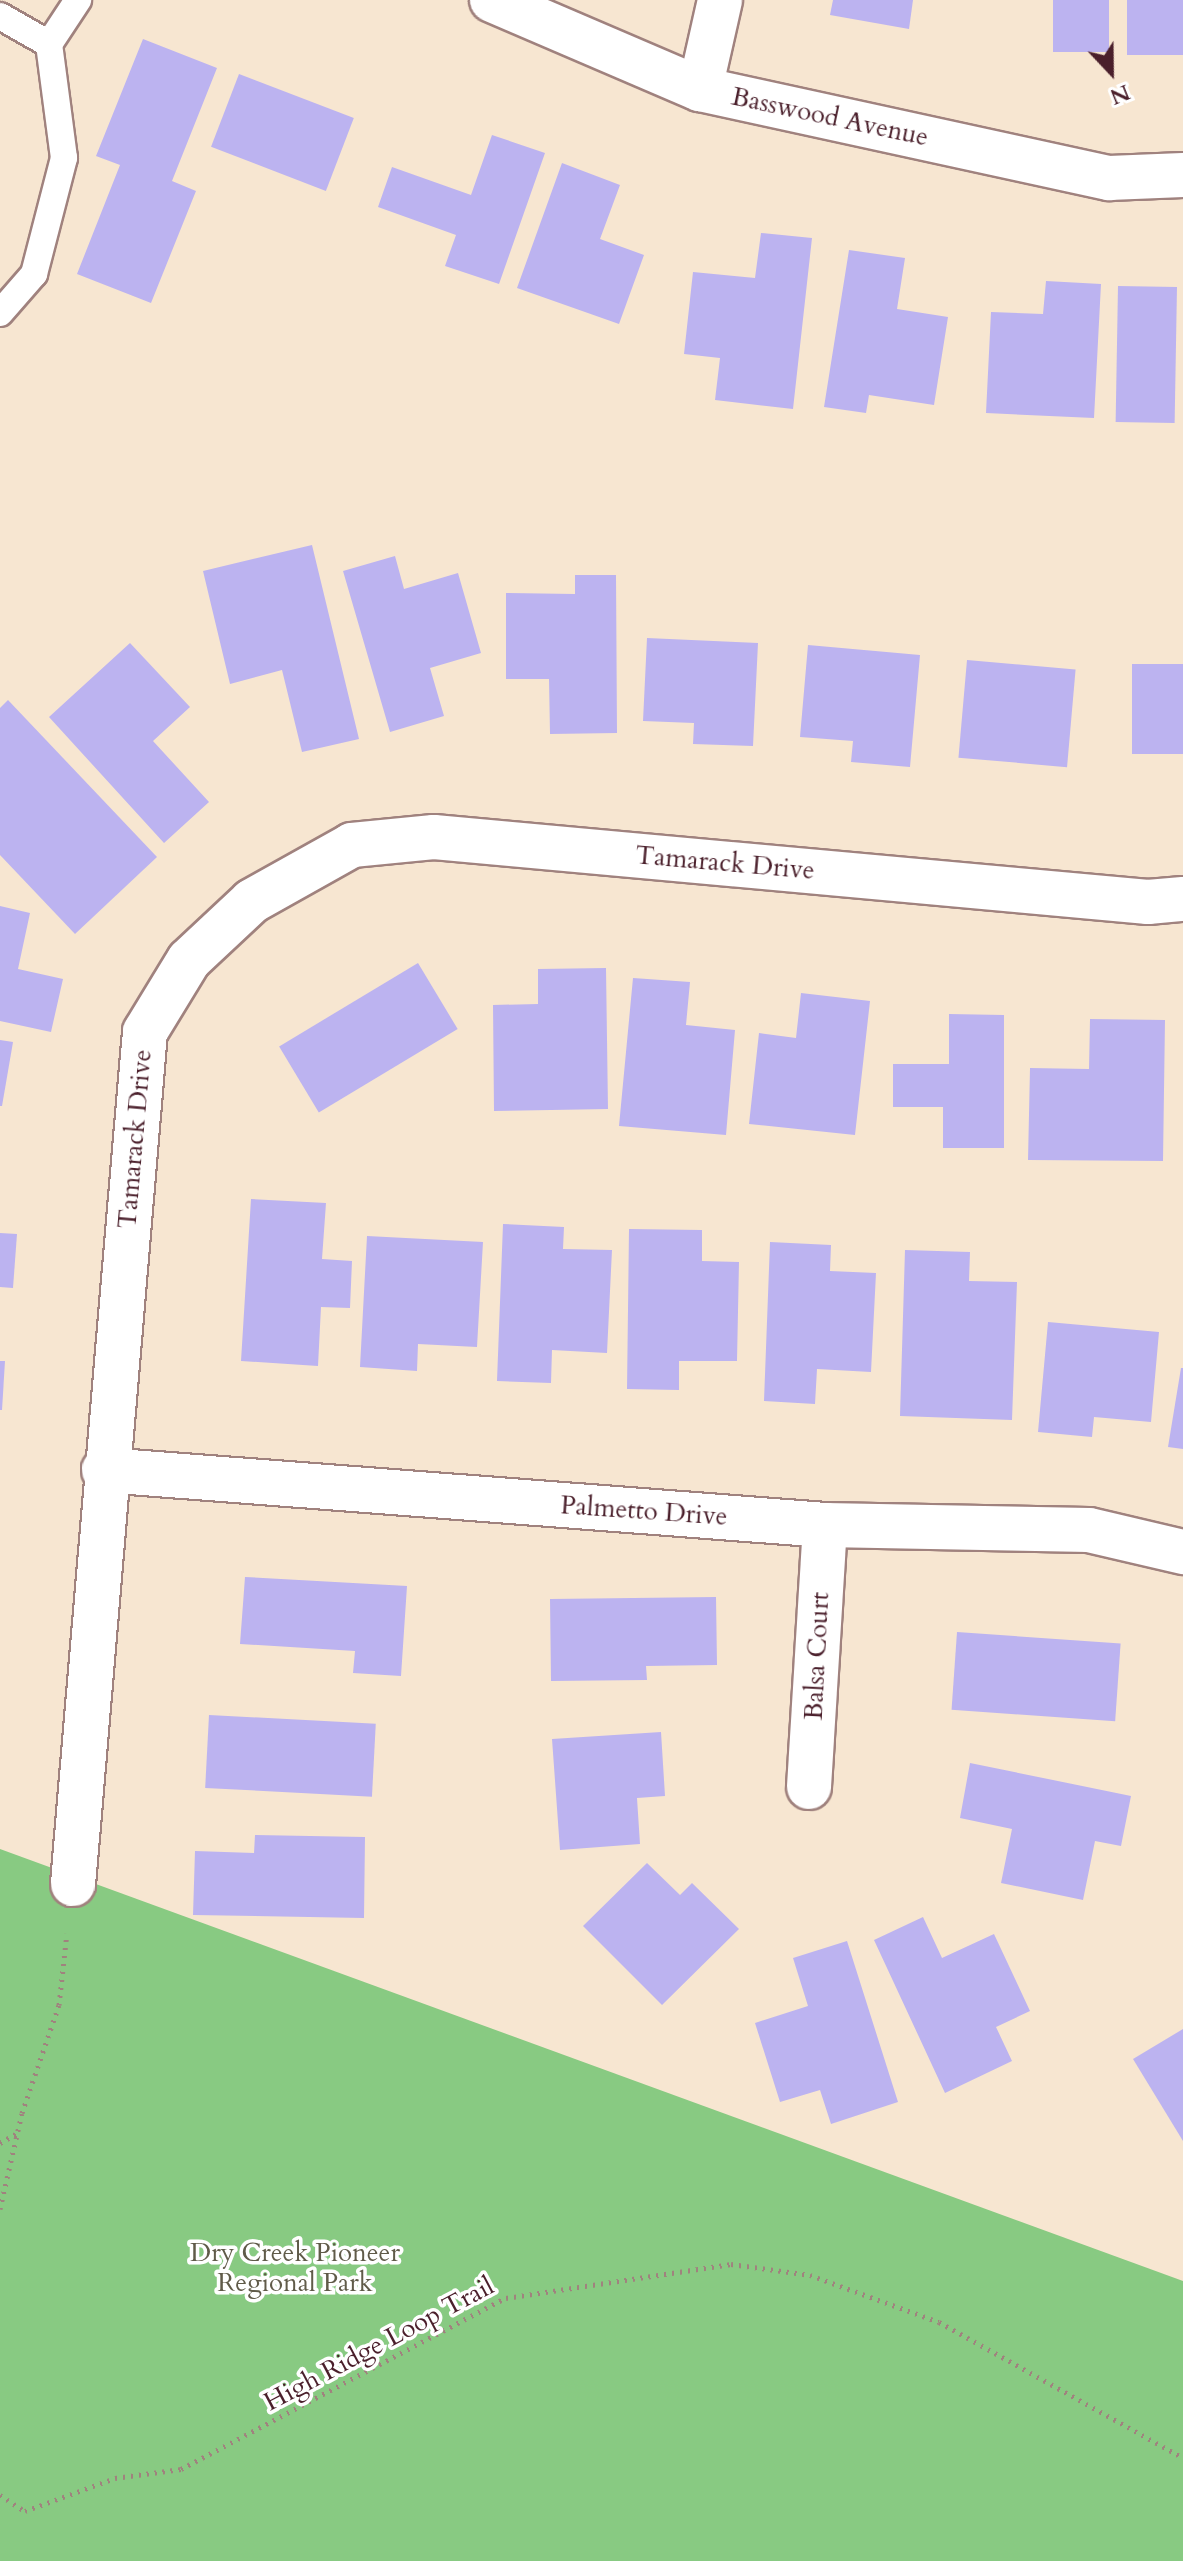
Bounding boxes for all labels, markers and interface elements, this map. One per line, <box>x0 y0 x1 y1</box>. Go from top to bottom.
north arrow <box>1071 32 1151 112</box>
text: N <box>1106 77 1134 112</box>
street label: Basswood Avenue <box>729 81 931 153</box>
street label: Tamarack Drive <box>634 840 816 886</box>
street label: Tamarack Drive <box>112 1048 158 1230</box>
street label: Palmetto Drive <box>559 1490 729 1532</box>
street label: Balsa Court <box>798 1591 836 1721</box>
park label: Dry Creek Pioneer Regional Park <box>190 2237 400 2298</box>
street label: High Ridge Loop Trail <box>259 2270 499 2418</box>

